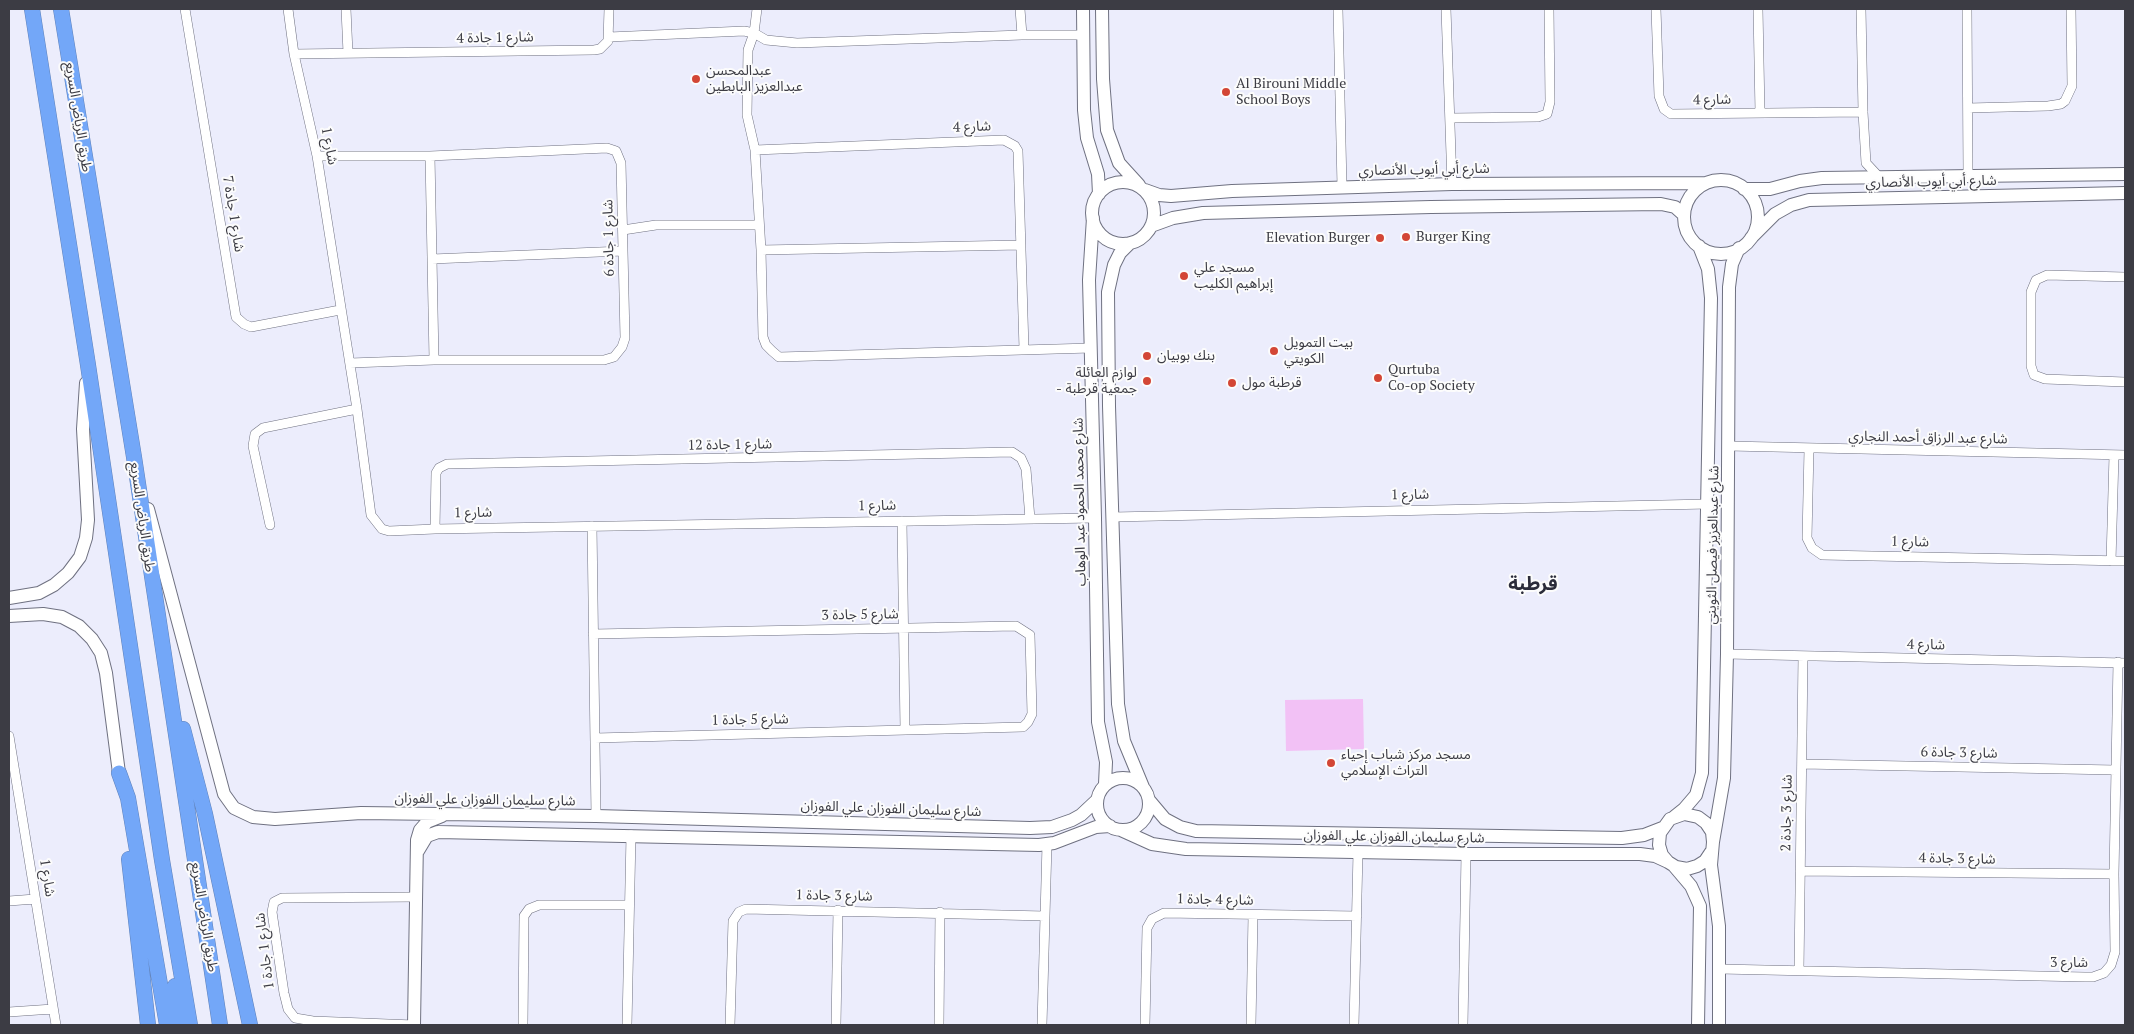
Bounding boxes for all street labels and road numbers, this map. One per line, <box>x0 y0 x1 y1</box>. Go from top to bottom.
street label: شارع 1 جادة 4 <box>456 29 534 47</box>
street label: طريق الرياض السريع <box>61 61 95 173</box>
street label: شارع 4 <box>1693 91 1731 109</box>
street label: شارع 4 <box>953 118 991 136</box>
street label: شارع 1 <box>317 126 341 166</box>
street label: شارع أبي أيوب الأنصاري <box>1358 160 1490 180</box>
street label: شارع أبي أيوب الأنصاري <box>1865 172 1997 192</box>
street label: شارع 1 جادة 7 <box>219 175 247 253</box>
street label: شارع 1 جادة 6 <box>600 199 618 277</box>
street label: شارع محمد الحمود عبد الوهاب <box>1070 417 1090 587</box>
street label: شارع عبد الرزاق أحمد النجاري <box>1848 428 2008 448</box>
street label: شارع 1 جادة 12 <box>688 436 772 454</box>
street label: طريق الرياض السريع <box>126 461 158 573</box>
street label: شارع عبدالعزيز فيصل الثويني <box>1703 465 1723 625</box>
street label: شارع 1 <box>1391 486 1429 504</box>
street label: شارع 1 <box>858 497 896 515</box>
street label: شارع 1 <box>454 504 492 522</box>
street label: شارع 1 <box>1891 533 1929 551</box>
street label: شارع 5 جادة 3 <box>821 606 899 624</box>
street label: شارع 4 <box>1907 636 1945 654</box>
street label: شارع 5 جادة 1 <box>711 711 789 729</box>
street label: شارع 3 جادة 6 <box>1920 744 1998 762</box>
street label: شارع 3 جادة 2 <box>1778 774 1796 852</box>
street label: شارع سليمان الفوزان علي الفوزان <box>394 790 576 810</box>
street label: شارع سليمان الفوزان علي الفوزان <box>800 797 982 821</box>
street label: شارع سليمان الفوزان علي الفوزان <box>1303 827 1485 847</box>
street label: شارع 3 جادة 4 <box>1918 850 1996 868</box>
street label: شارع 1 <box>36 858 58 898</box>
street label: طريق الرياض السريع <box>187 861 221 973</box>
street label: شارع 3 جادة 1 <box>795 887 873 905</box>
street label: شارع 4 جادة 1 <box>1176 891 1254 909</box>
street label: شارع 1 جادة 1 <box>252 912 278 990</box>
street label: شارع 3 <box>2050 955 2088 971</box>

